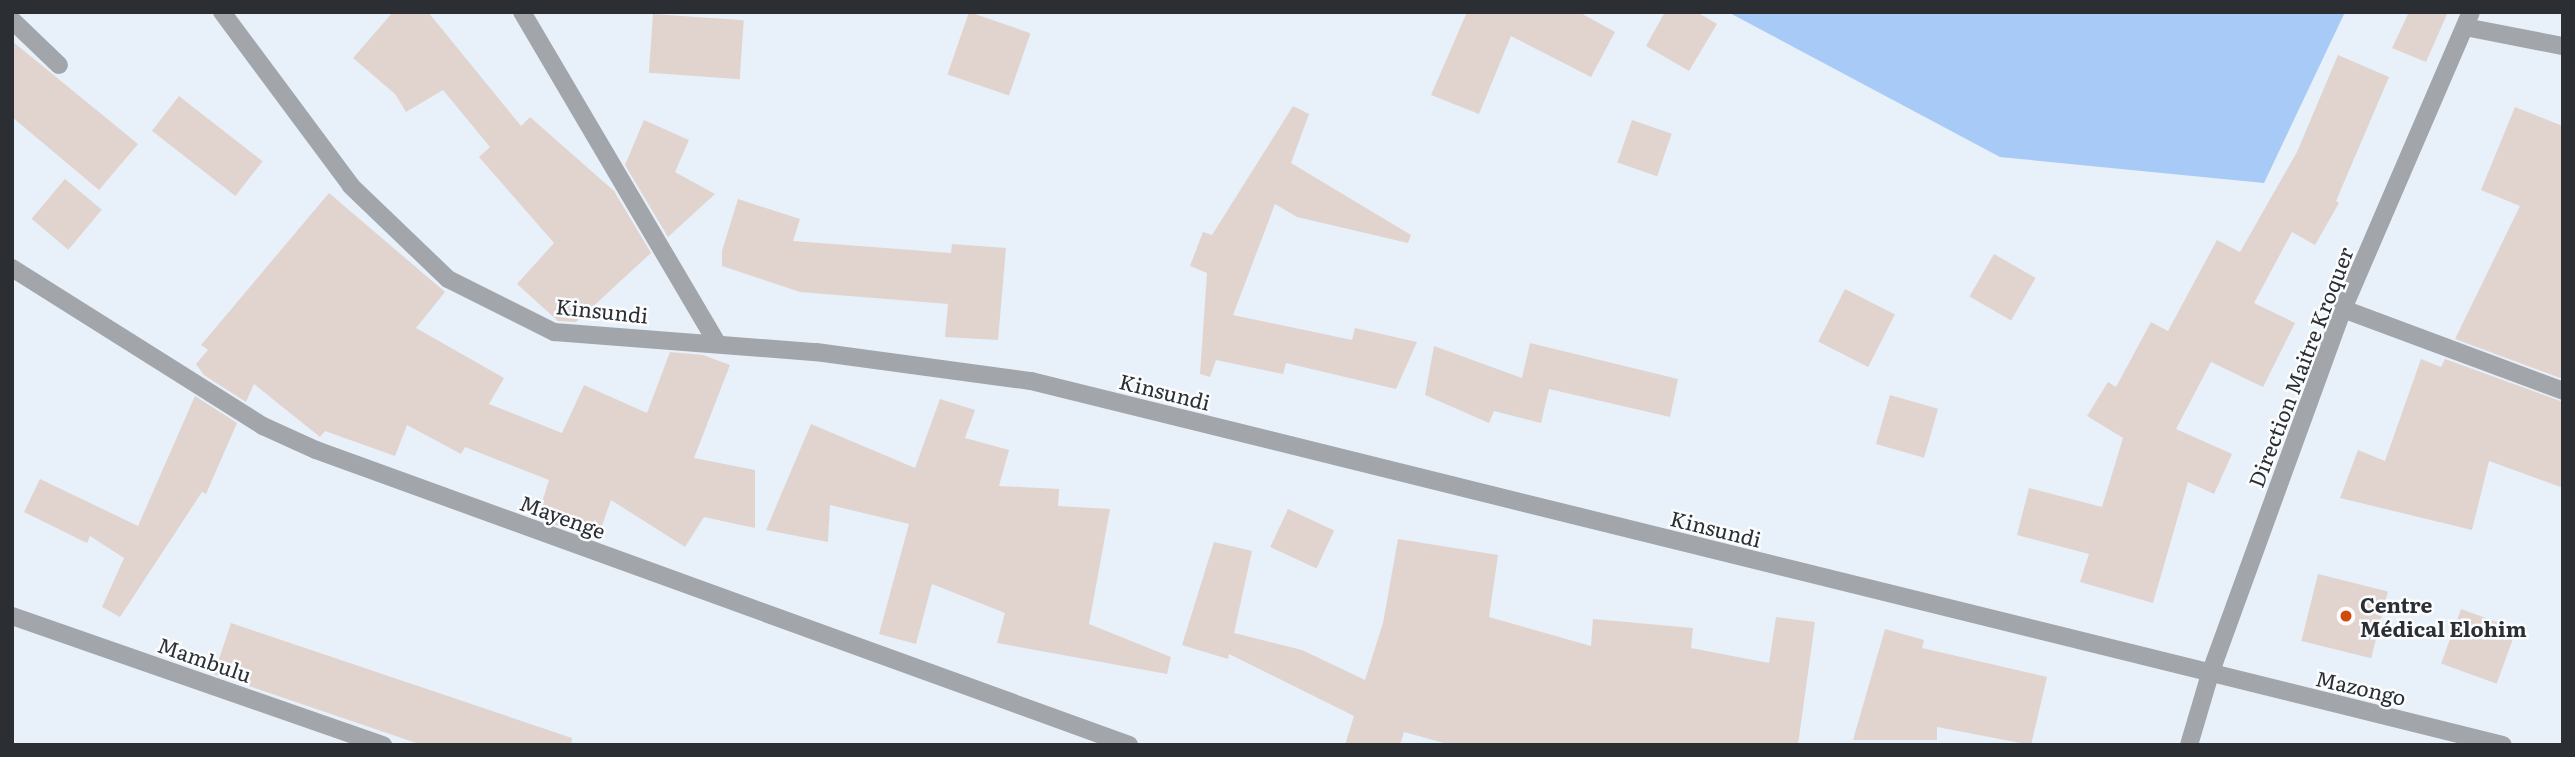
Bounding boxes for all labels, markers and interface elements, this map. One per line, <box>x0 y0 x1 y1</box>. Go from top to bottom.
street label: Direction Maitre Kroquer <box>2243 243 2357 491</box>
street label: Kinsundi <box>555 293 649 327</box>
street label: Kinsundi <box>1117 368 1213 414</box>
street label: Mayenge <box>517 489 609 543</box>
street label: Kinsundi <box>1668 505 1764 551</box>
place label: Centre Médical Elohim <box>2360 591 2527 641</box>
marker: Centre Médical Elohim <box>2338 608 2354 624</box>
street label: Mambulu <box>155 631 255 687</box>
street label: Mazongo <box>2313 664 2409 710</box>

